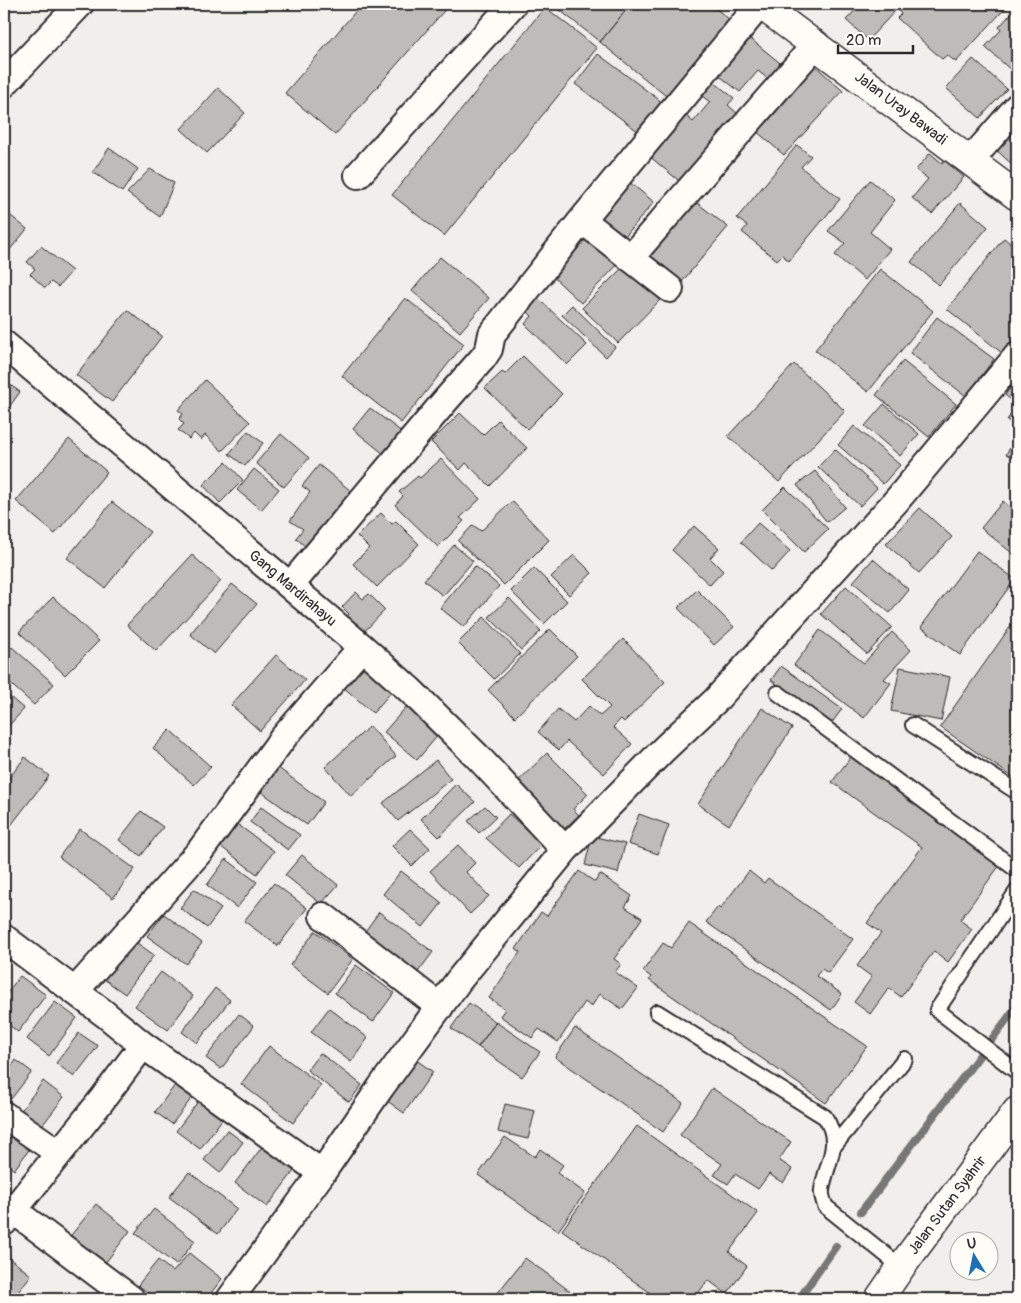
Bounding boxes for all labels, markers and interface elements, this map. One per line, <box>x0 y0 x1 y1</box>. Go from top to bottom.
scale bar <box>838 22 914 54</box>
text: 20 m <box>846 31 881 50</box>
street label: Jalan Uray Bawadi <box>851 68 951 149</box>
street label: Gang Mardirahayu <box>245 546 340 631</box>
street label: Jalan Sutan Syahrir <box>904 1151 991 1259</box>
north arrow <box>948 1230 998 1280</box>
text: U <box>966 1235 978 1253</box>

